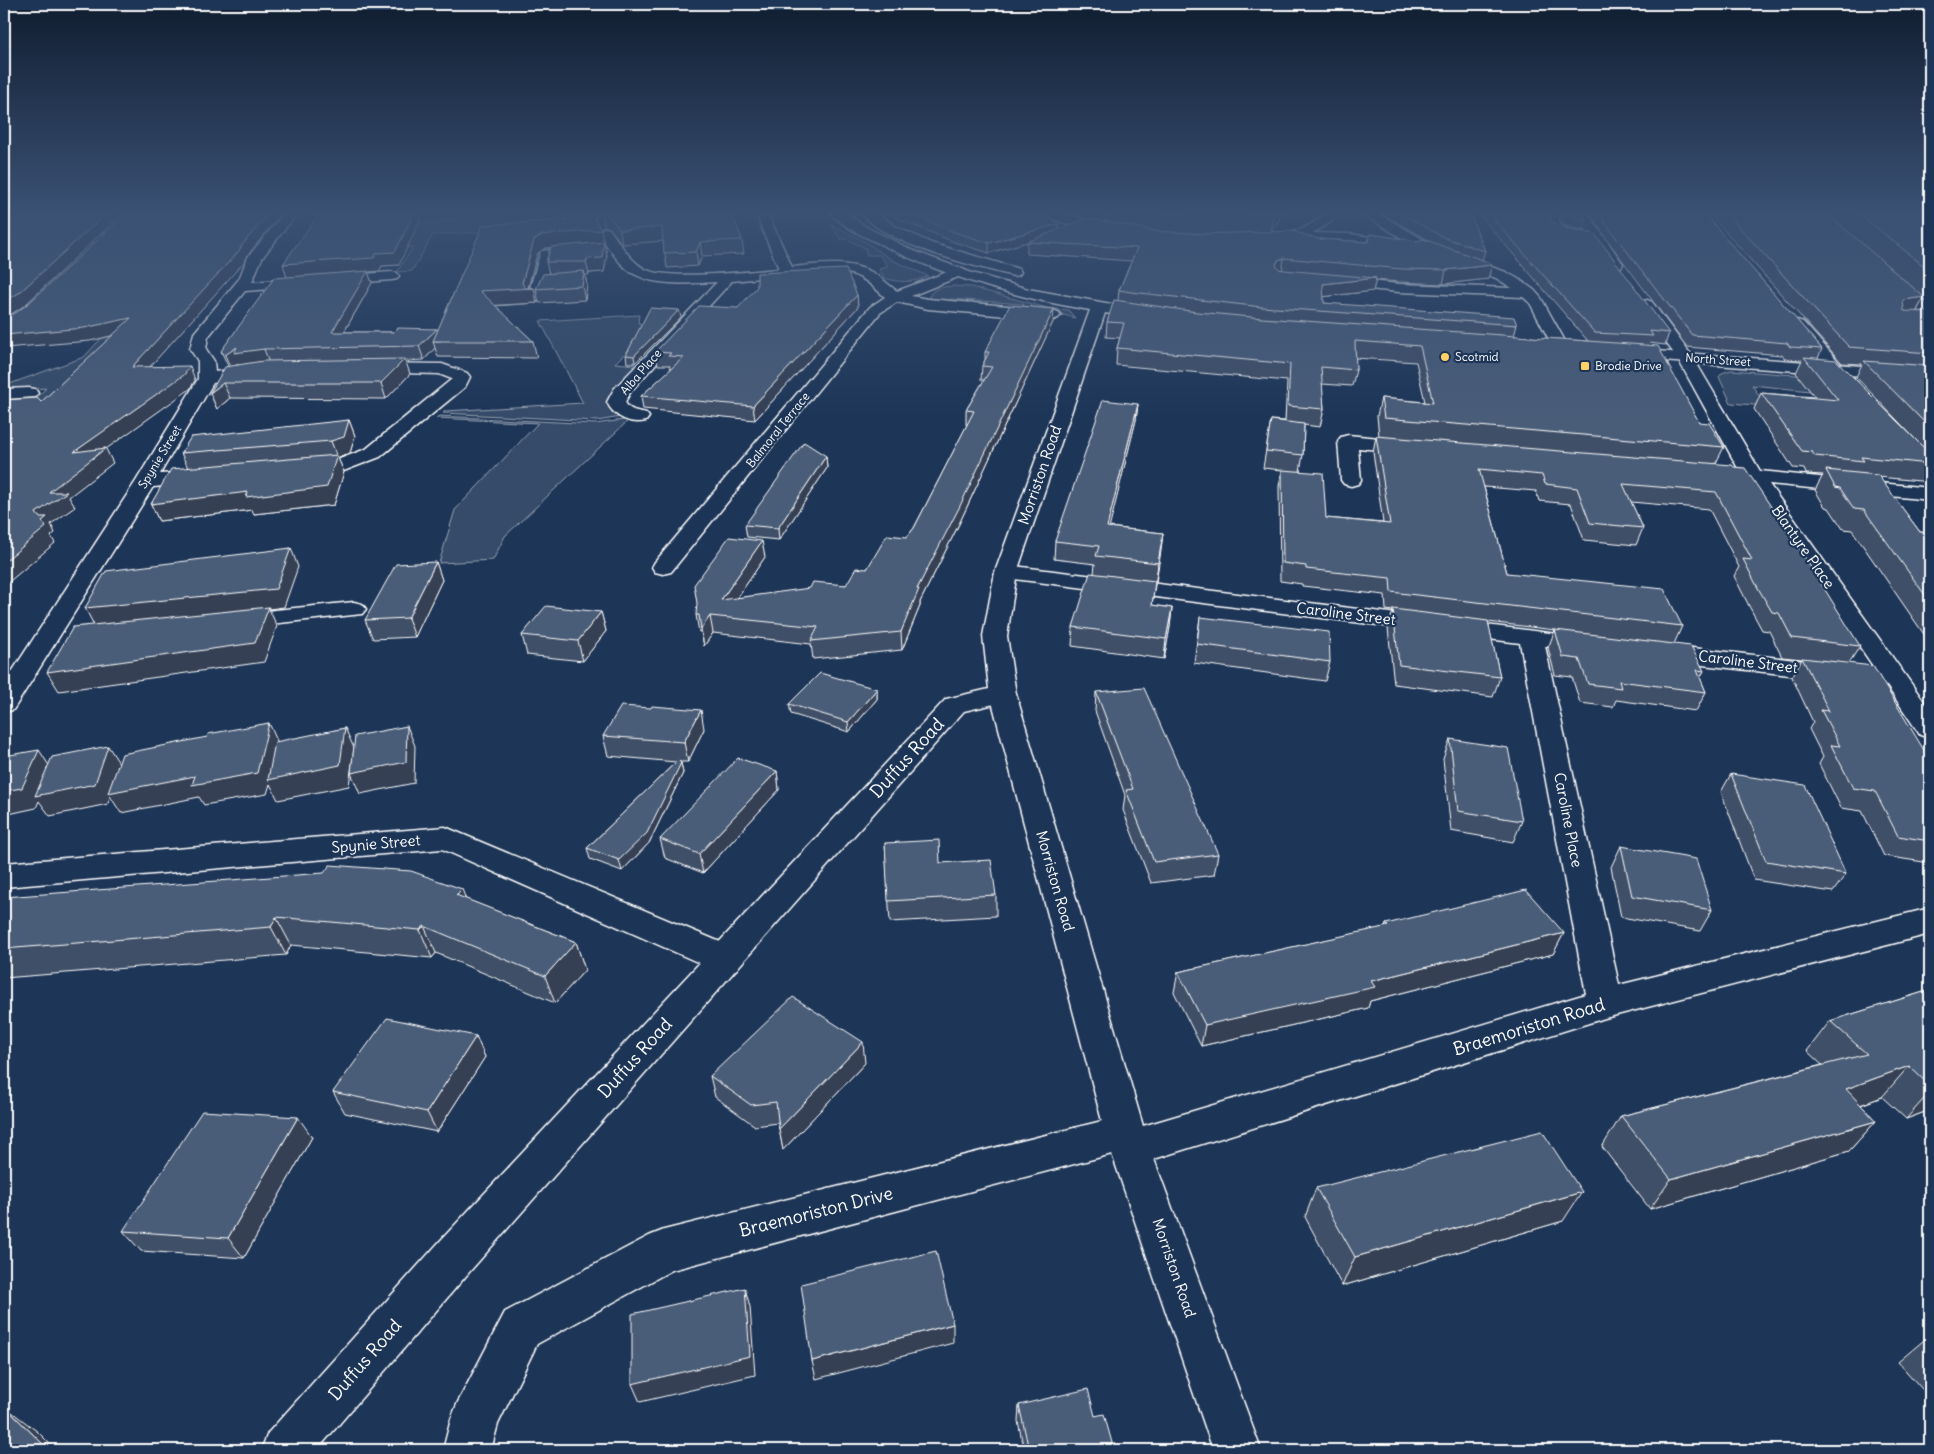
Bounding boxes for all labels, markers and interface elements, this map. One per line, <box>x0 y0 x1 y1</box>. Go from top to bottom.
street label: Alba Place <box>617 346 665 398</box>
place label: Scotmid <box>1455 349 1499 364</box>
street label: North Street <box>1685 350 1751 369</box>
marker: Scotmid <box>1439 351 1451 363</box>
place label: Brodie Drive <box>1595 358 1662 373</box>
marker: Brodie Drive <box>1579 360 1591 372</box>
street label: Balmoral Terrace <box>743 389 813 470</box>
street label: Spynie Street <box>135 422 184 491</box>
street label: Morriston Road <box>1014 423 1065 527</box>
street label: Blantyre Place <box>1768 501 1839 592</box>
street label: Caroline Street <box>1295 598 1397 629</box>
street label: Caroline Street <box>1697 646 1799 677</box>
street label: Duffus Road <box>865 712 949 803</box>
street label: Caroline Place <box>1550 771 1587 869</box>
street label: Morriston Road <box>1032 828 1079 934</box>
street label: Spynie Street <box>331 830 421 857</box>
street label: Braemoriston Road <box>1450 992 1608 1061</box>
street label: Duffus Road <box>593 1012 677 1103</box>
street label: Braemoriston Drive <box>737 1181 895 1242</box>
street label: Morriston Road <box>1149 1216 1200 1320</box>
street label: Duffus Road <box>323 1314 406 1405</box>

